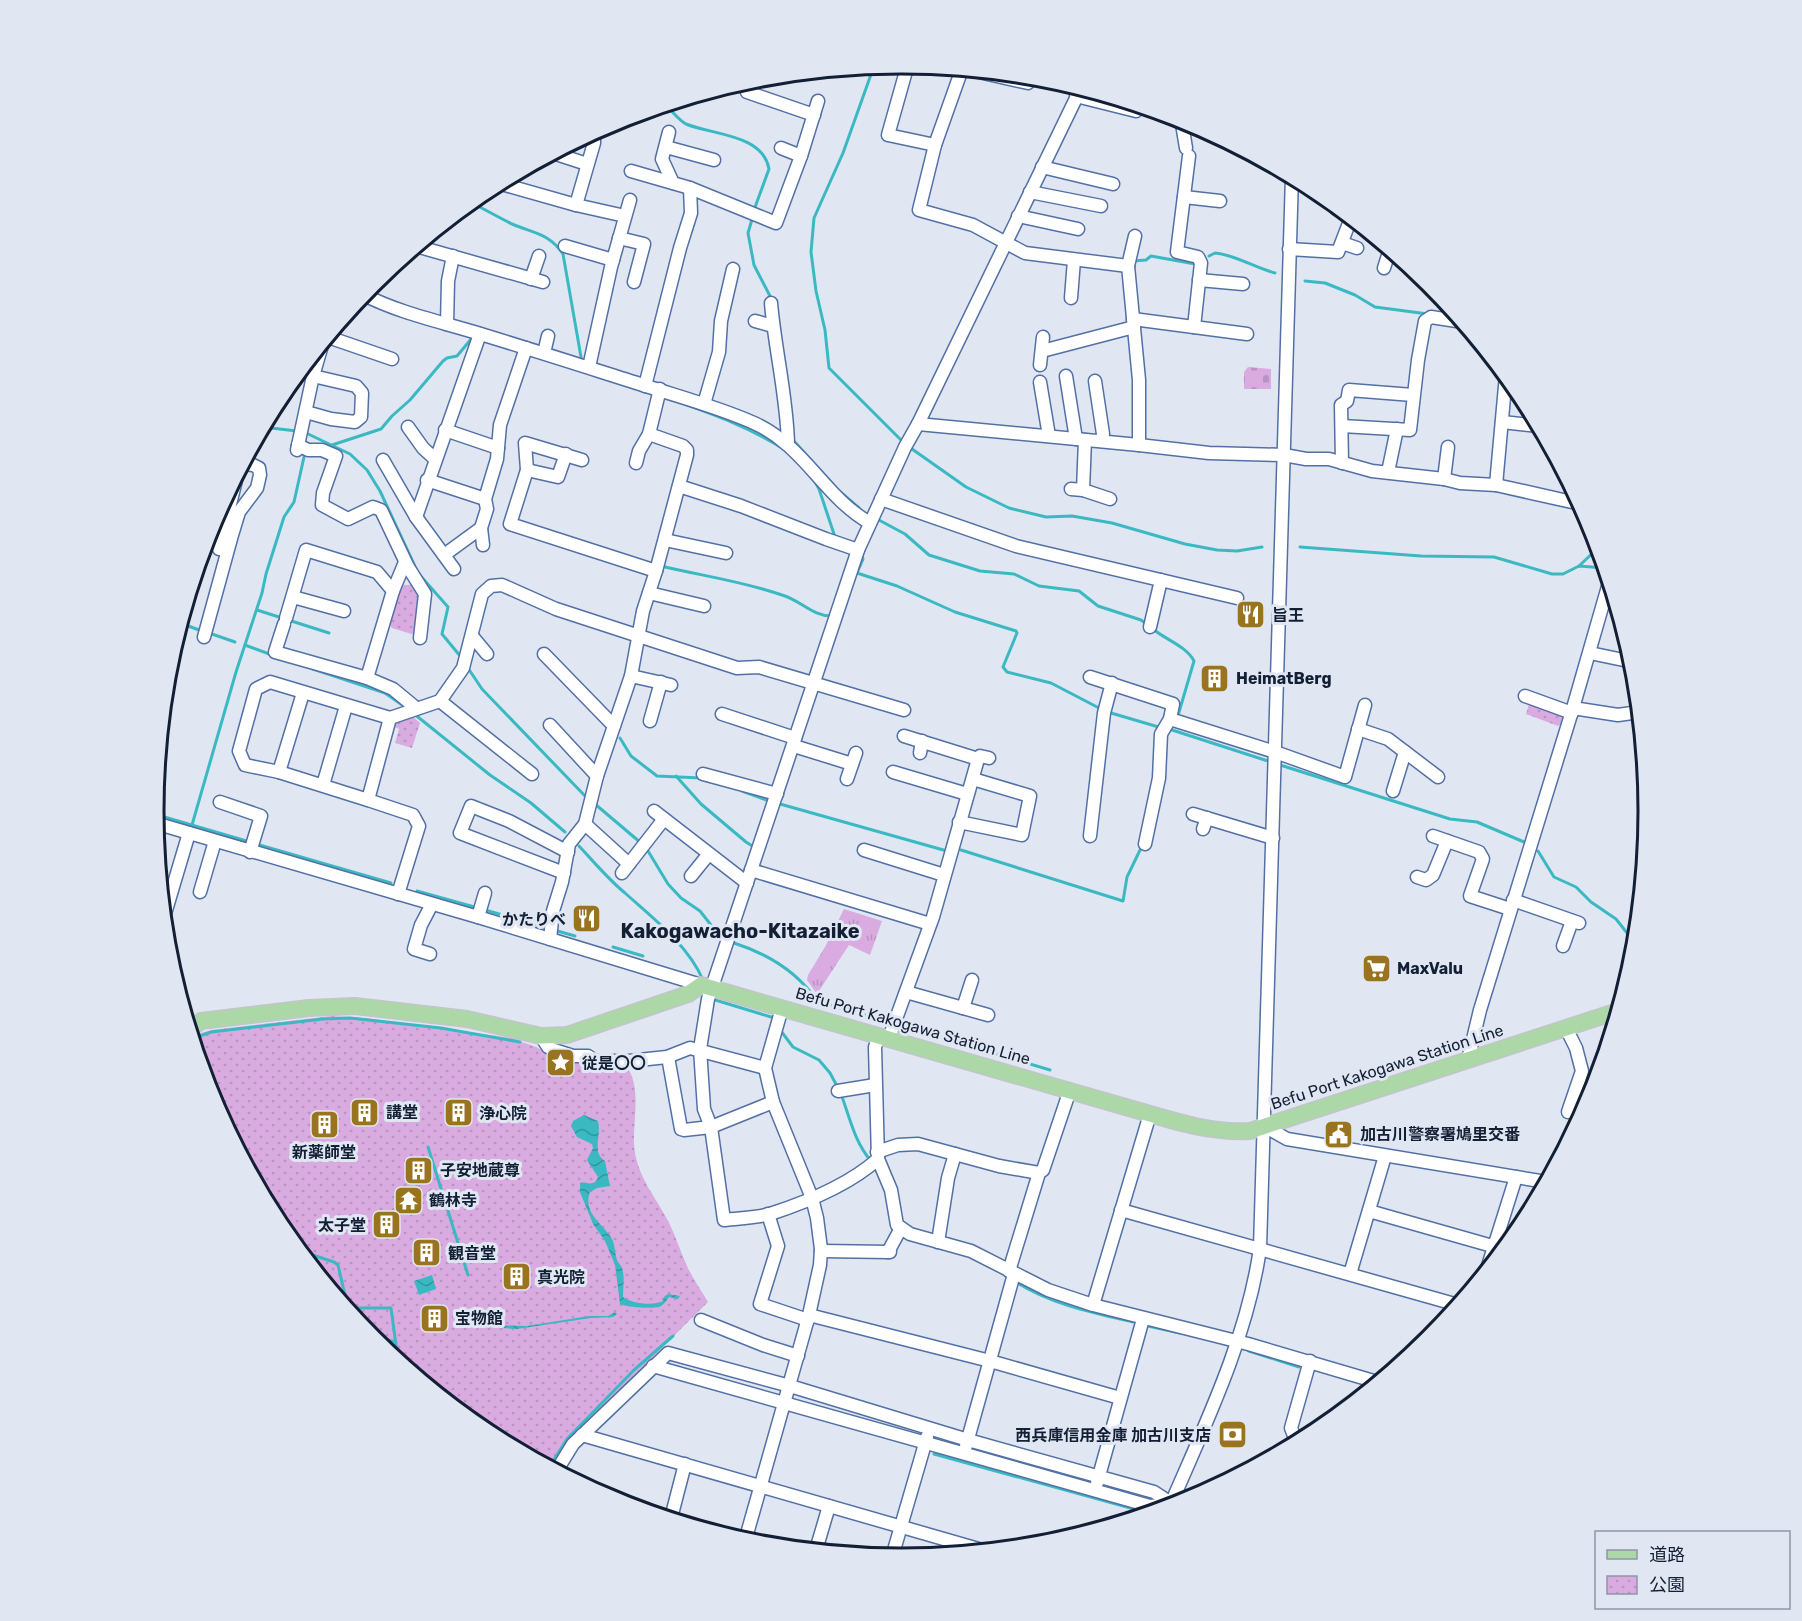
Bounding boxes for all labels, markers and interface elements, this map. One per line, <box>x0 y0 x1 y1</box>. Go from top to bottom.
restaurant icon: 旨王 <box>1235 599 1267 631</box>
place label: 旨王 <box>1272 606 1304 625</box>
building icon: HeimatBerg <box>1199 662 1231 694</box>
place label: HeimatBerg <box>1236 669 1332 688</box>
restaurant icon: かたりべ <box>571 903 603 935</box>
place label: かたりべ <box>502 910 566 929</box>
district label: Kakogawacho-Kitazaike <box>620 919 860 943</box>
supermarket icon: MaxValu <box>1360 952 1392 984</box>
place label: MaxValu <box>1397 959 1463 978</box>
street label: Befu Port Kakogawa Station Line <box>793 983 1033 1069</box>
street label: Befu Port Kakogawa Station Line <box>1268 1020 1506 1114</box>
place icon: 従是〇〇 <box>545 1047 577 1079</box>
place label: 従是〇〇 <box>582 1054 646 1073</box>
building icon: 講堂 <box>349 1096 381 1128</box>
building icon: 浄心院 <box>442 1097 474 1129</box>
place label: 講堂 <box>386 1103 418 1122</box>
place label: 浄心院 <box>479 1104 527 1123</box>
building icon: 新薬師堂 <box>308 1108 340 1140</box>
public building icon: 加古川警察署鳩里交番 <box>1323 1118 1355 1150</box>
place label: 加古川警察署鳩里交番 <box>1360 1125 1520 1144</box>
place label: 新薬師堂 <box>292 1143 356 1162</box>
building icon: 子安地蔵尊 <box>403 1154 435 1186</box>
place label: 子安地蔵尊 <box>440 1161 520 1180</box>
temple icon: 鶴林寺 <box>392 1184 424 1216</box>
place label: 鶴林寺 <box>429 1191 477 1210</box>
building icon: 太子堂 <box>371 1209 403 1241</box>
place label: 太子堂 <box>318 1216 366 1235</box>
building icon: 観音堂 <box>411 1237 443 1269</box>
place label: 観音堂 <box>448 1244 496 1263</box>
building icon: 真光院 <box>500 1261 532 1293</box>
place label: 真光院 <box>537 1268 585 1287</box>
building icon: 宝物館 <box>418 1302 450 1334</box>
place label: 宝物館 <box>455 1309 503 1328</box>
bank icon: 西兵庫信用金庫 加古川支店 <box>1216 1419 1248 1451</box>
place label: 西兵庫信用金庫 加古川支店 <box>1016 1426 1211 1445</box>
legend <box>1595 1531 1790 1609</box>
text: 道路 <box>1649 1544 1685 1566</box>
text: 公園 <box>1649 1574 1685 1596</box>

